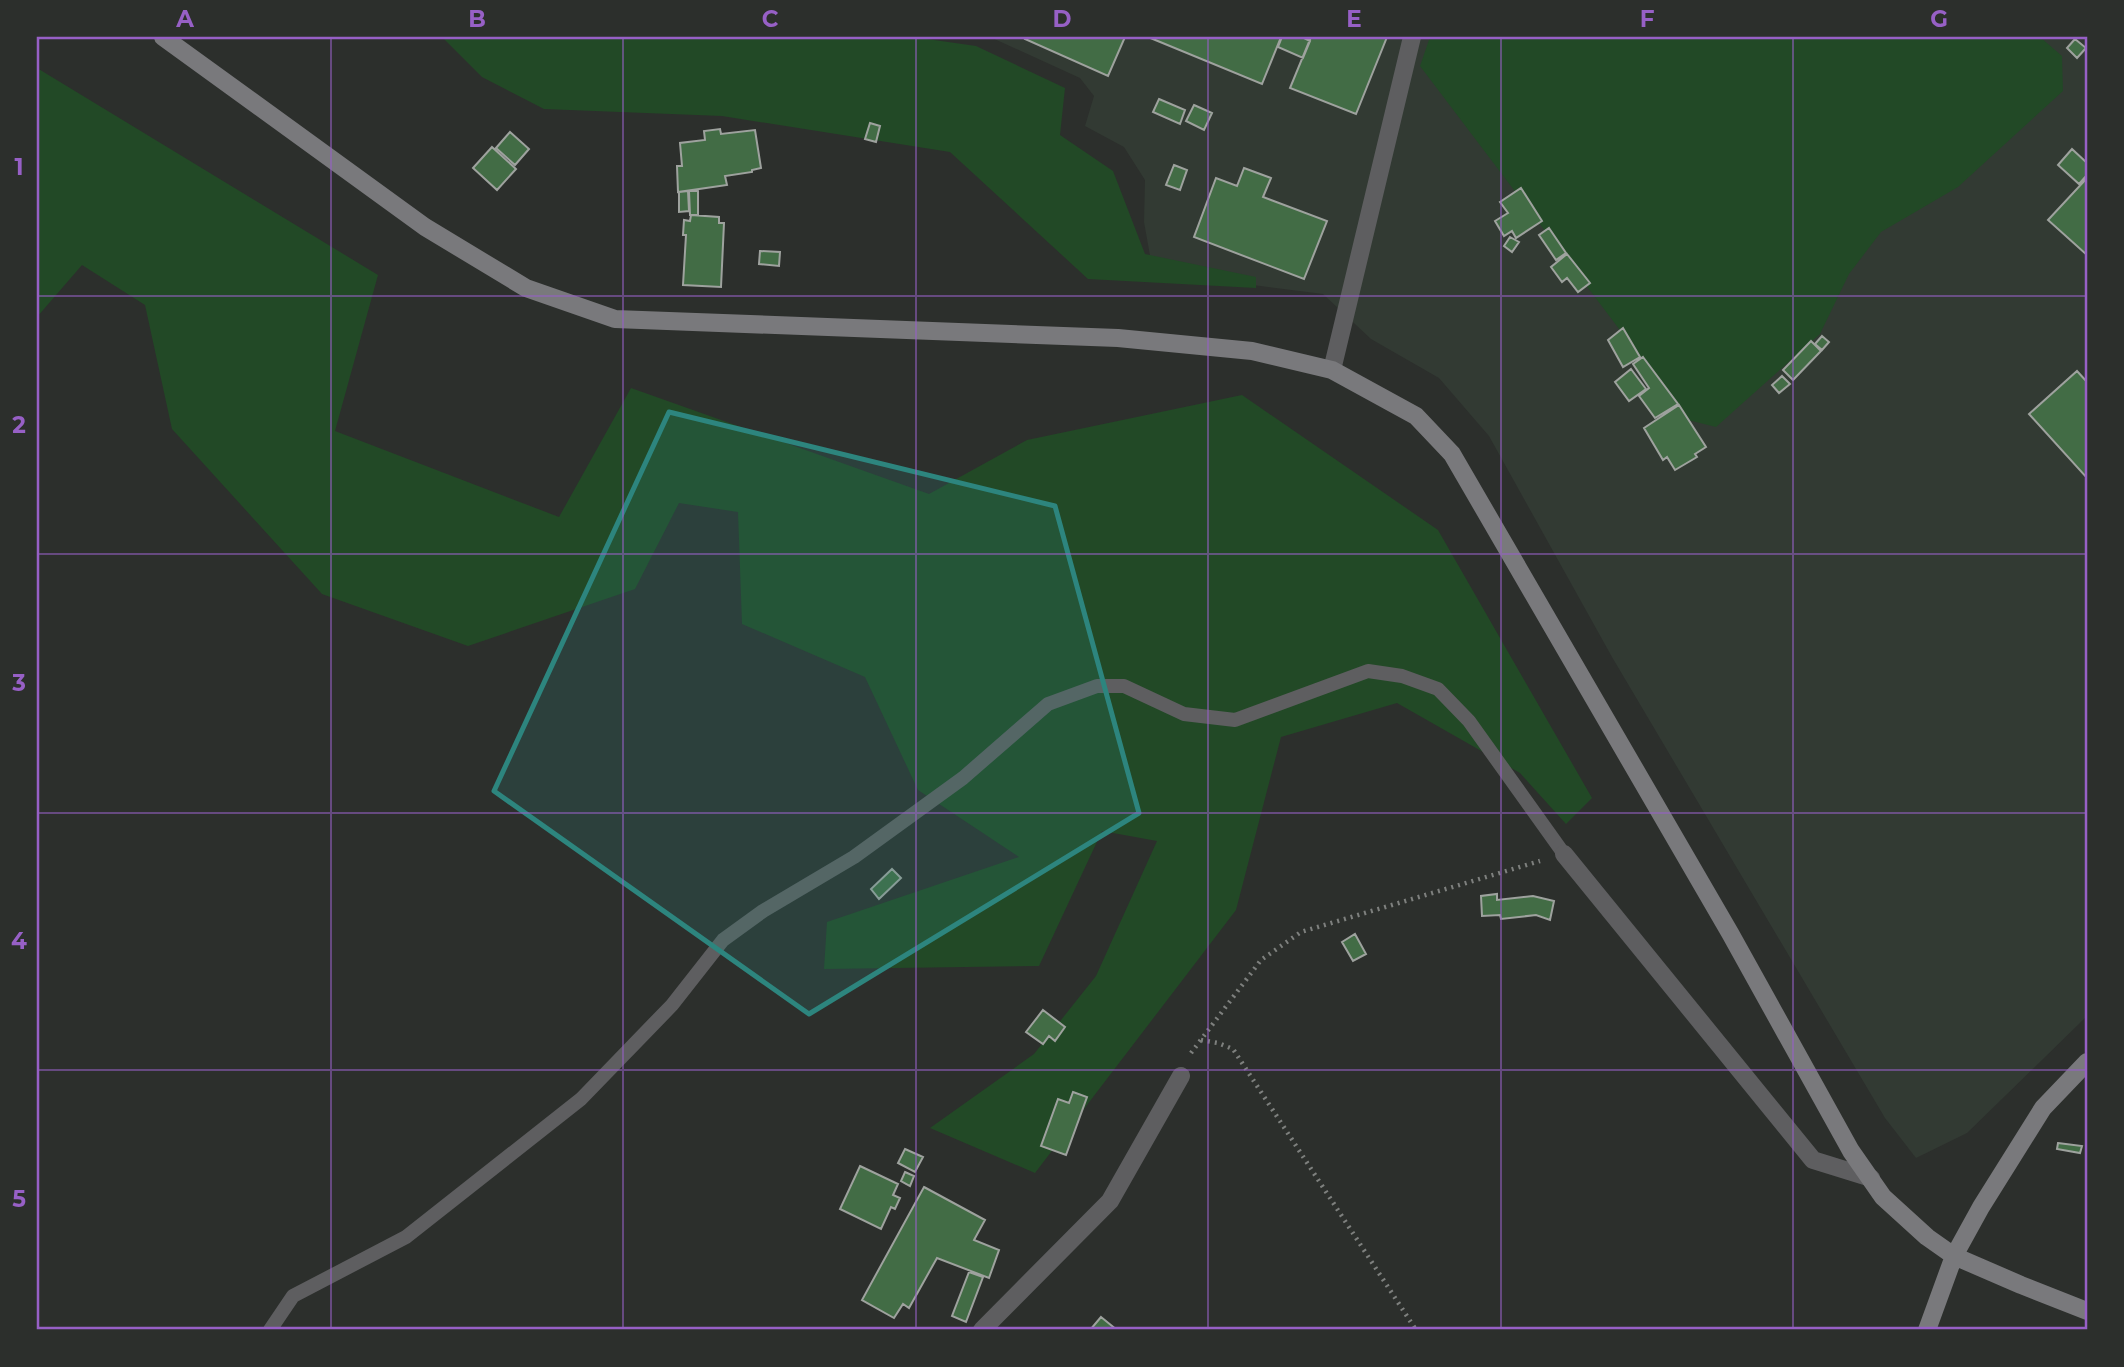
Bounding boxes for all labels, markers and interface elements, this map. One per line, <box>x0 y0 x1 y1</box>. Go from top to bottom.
text: A <box>175 5 194 33</box>
text: B <box>468 5 486 33</box>
text: C <box>762 5 779 33</box>
text: D <box>1053 5 1072 33</box>
text: E <box>1346 5 1362 33</box>
text: F <box>1640 5 1655 33</box>
text: G <box>1930 5 1948 33</box>
text: 1 <box>14 153 24 181</box>
text: 2 <box>12 411 26 439</box>
text: 3 <box>11 669 26 697</box>
text: 4 <box>11 927 27 955</box>
text: 5 <box>12 1185 26 1213</box>

